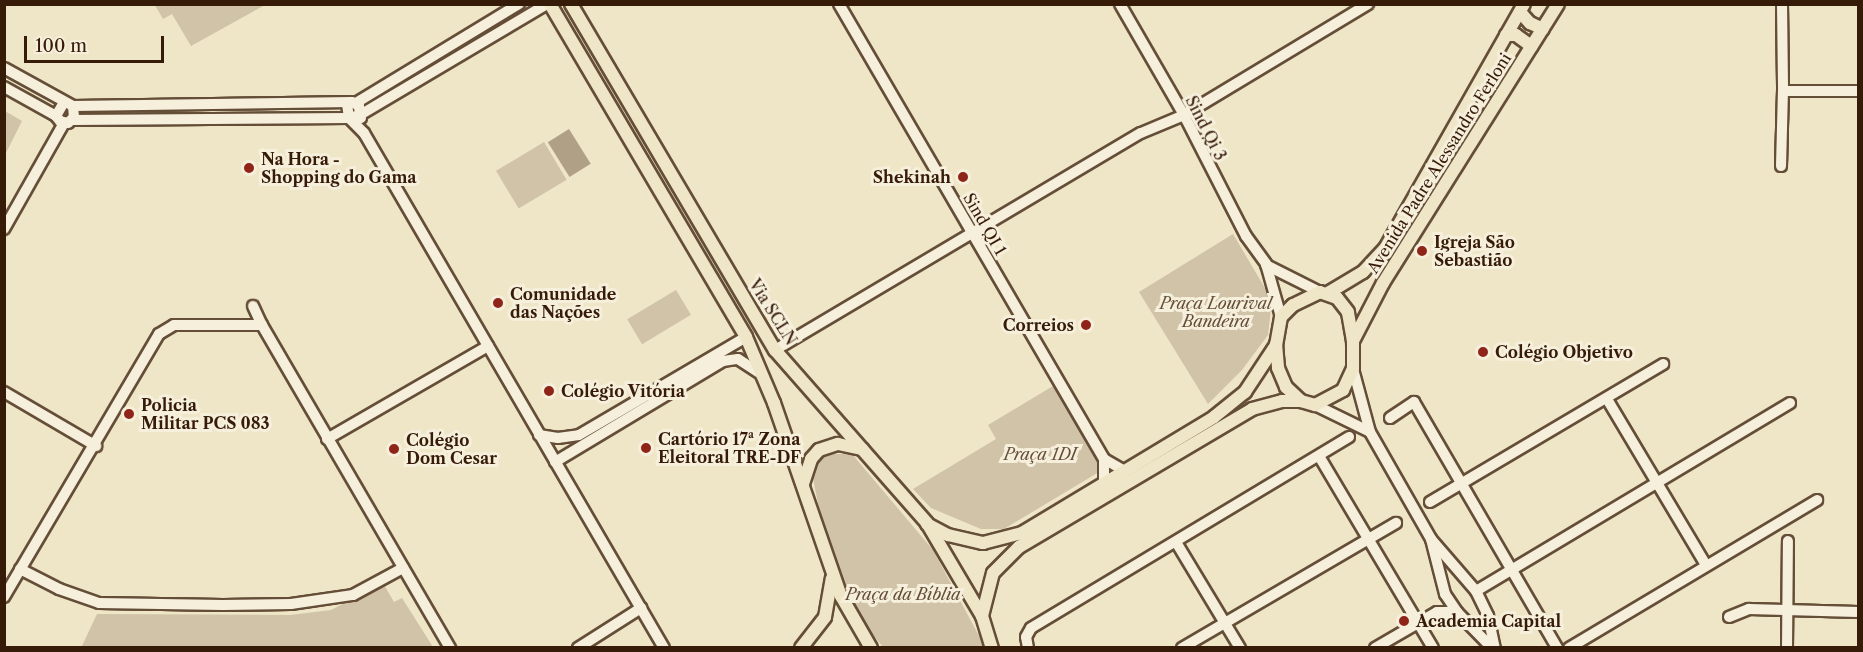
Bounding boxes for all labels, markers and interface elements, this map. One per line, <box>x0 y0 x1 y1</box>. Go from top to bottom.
scale bar <box>27 24 166 62</box>
text: 100 m <box>35 35 87 57</box>
street label: Avenida Padre Alessandro Ferloni <box>1363 49 1515 277</box>
street label: Sind Qi 3 <box>1182 93 1230 163</box>
place label: Na Hora - Shopping do Gama <box>261 149 417 187</box>
marker: Na Hora - Shopping do Gama <box>242 161 256 175</box>
place label: Shekinah <box>873 167 951 187</box>
marker: Shekinah <box>956 170 970 184</box>
street label: Sind QI 1 <box>960 189 1010 259</box>
place label: Igreja São Sebastião <box>1434 232 1515 270</box>
marker: Igreja São Sebastião <box>1415 244 1429 258</box>
street label: Via SCLN <box>745 275 801 349</box>
place label: Comunidade das Nações <box>510 284 616 322</box>
park label: Praça Lourival Bandeira <box>1160 293 1272 331</box>
marker: Comunidade das Nações <box>491 296 505 310</box>
place label: Correios <box>1003 315 1074 335</box>
marker: Correios <box>1079 318 1093 332</box>
place label: Colégio Objetivo <box>1495 342 1633 362</box>
marker: Colégio Objetivo <box>1476 345 1490 359</box>
place label: Colégio Vitória <box>561 381 686 401</box>
marker: Colégio Vitória <box>542 384 556 398</box>
place label: Policia Militar PCS 083 <box>141 395 270 433</box>
marker: Policia Militar PCS 083 <box>122 407 136 421</box>
place label: Cartório 17ª Zona Eleitoral TRE-DF <box>658 429 801 467</box>
place label: Colégio Dom Cesar <box>406 430 497 468</box>
marker: Cartório 17ª Zona Eleitoral TRE-DF <box>639 441 653 455</box>
marker: Colégio Dom Cesar <box>387 442 401 456</box>
park label: Praça 1DI <box>1004 444 1076 464</box>
park label: Praça da Bíblia <box>845 584 961 604</box>
place label: Academia Capital <box>1416 611 1561 631</box>
marker: Academia Capital <box>1397 614 1411 628</box>

